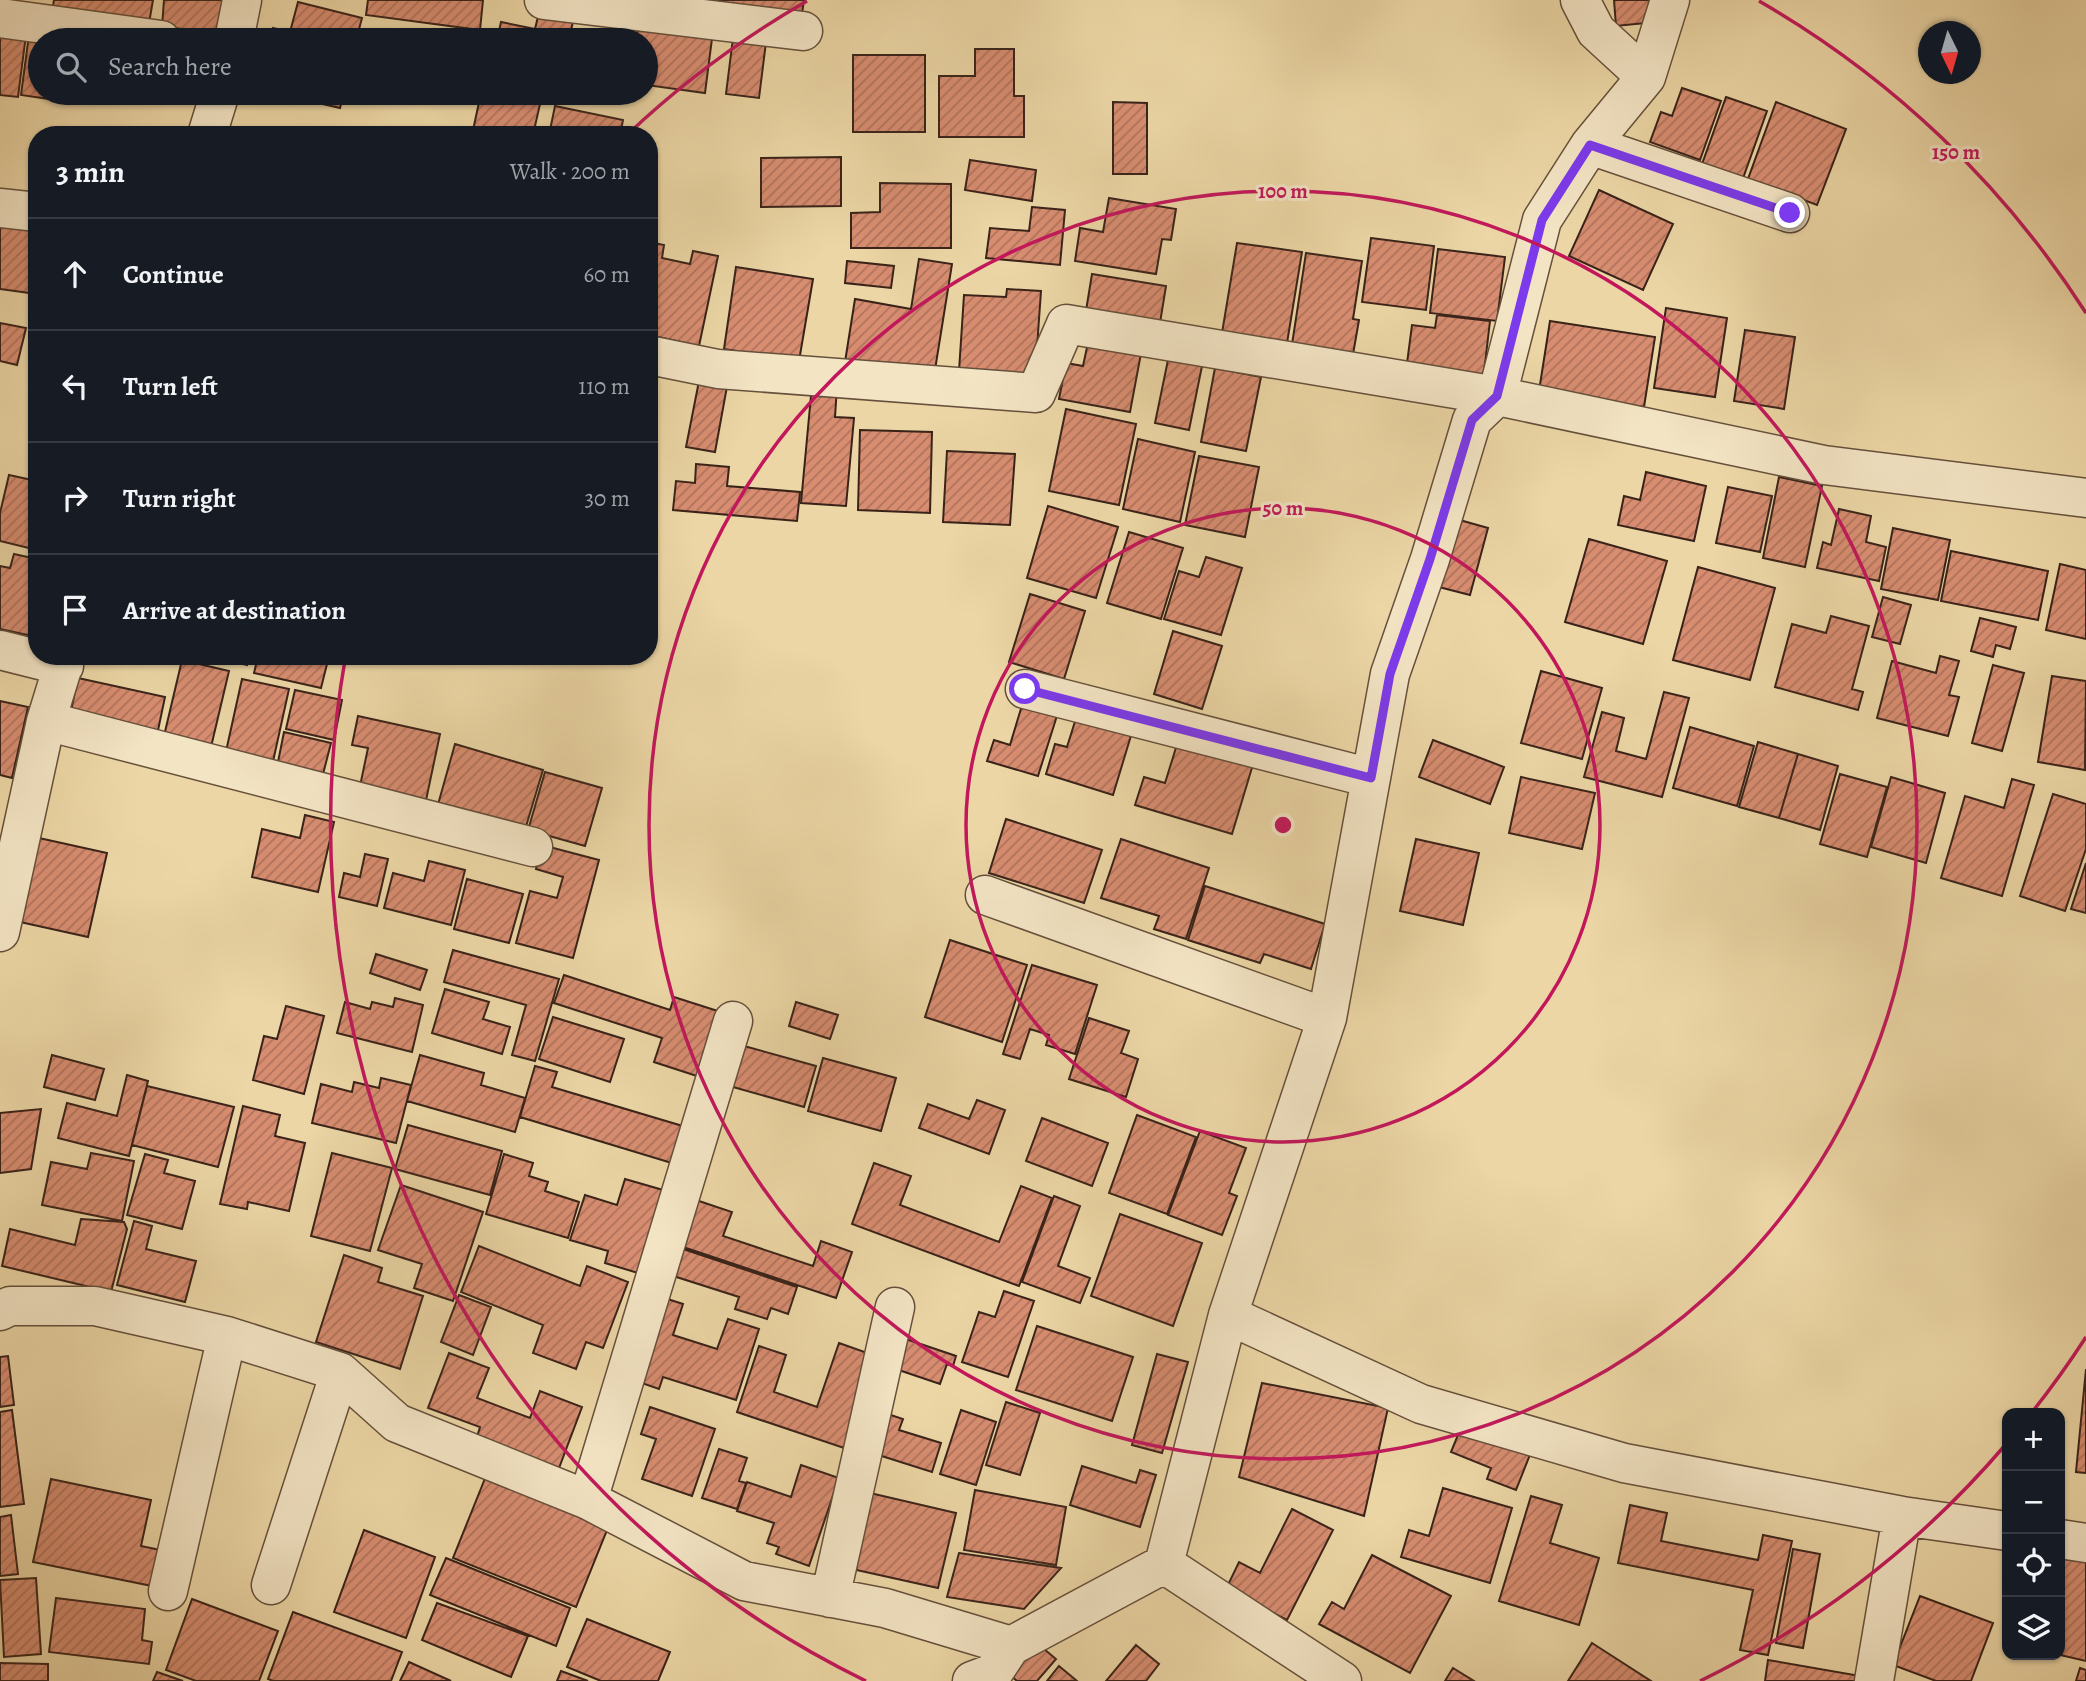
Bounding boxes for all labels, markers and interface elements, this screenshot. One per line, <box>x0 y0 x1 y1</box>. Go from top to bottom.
north arrow <box>1918 21 1981 84</box>
search box <box>28 28 658 105</box>
icon: search <box>52 48 90 86</box>
text: Search here <box>108 49 232 84</box>
text: 150 m <box>1932 138 1981 166</box>
text: 3 min <box>56 152 125 192</box>
text: Walk · 200 m <box>510 156 630 187</box>
text: 100 m <box>1258 177 1308 205</box>
route end <box>1774 197 1805 228</box>
icon: ahead <box>56 255 94 293</box>
text: Continue <box>123 257 224 292</box>
text: 60 m <box>583 259 630 290</box>
icon: left <box>56 367 94 405</box>
text: Turn left <box>123 369 218 404</box>
text: 110 m <box>578 371 630 402</box>
icon: right <box>56 479 94 517</box>
text: Turn right <box>123 481 236 516</box>
text: 30 m <box>584 483 630 514</box>
text: 50 m <box>1263 494 1304 522</box>
icon: arrive <box>56 591 94 629</box>
text: Arrive at destination <box>123 593 346 628</box>
route start <box>1009 673 1040 704</box>
centre of rings <box>1271 813 1295 837</box>
map controls <box>2002 1408 2065 1660</box>
button: + <box>2002 1408 2065 1471</box>
button: − <box>2002 1471 2065 1534</box>
button: locate <box>2002 1534 2065 1597</box>
button: layers <box>2002 1597 2065 1660</box>

